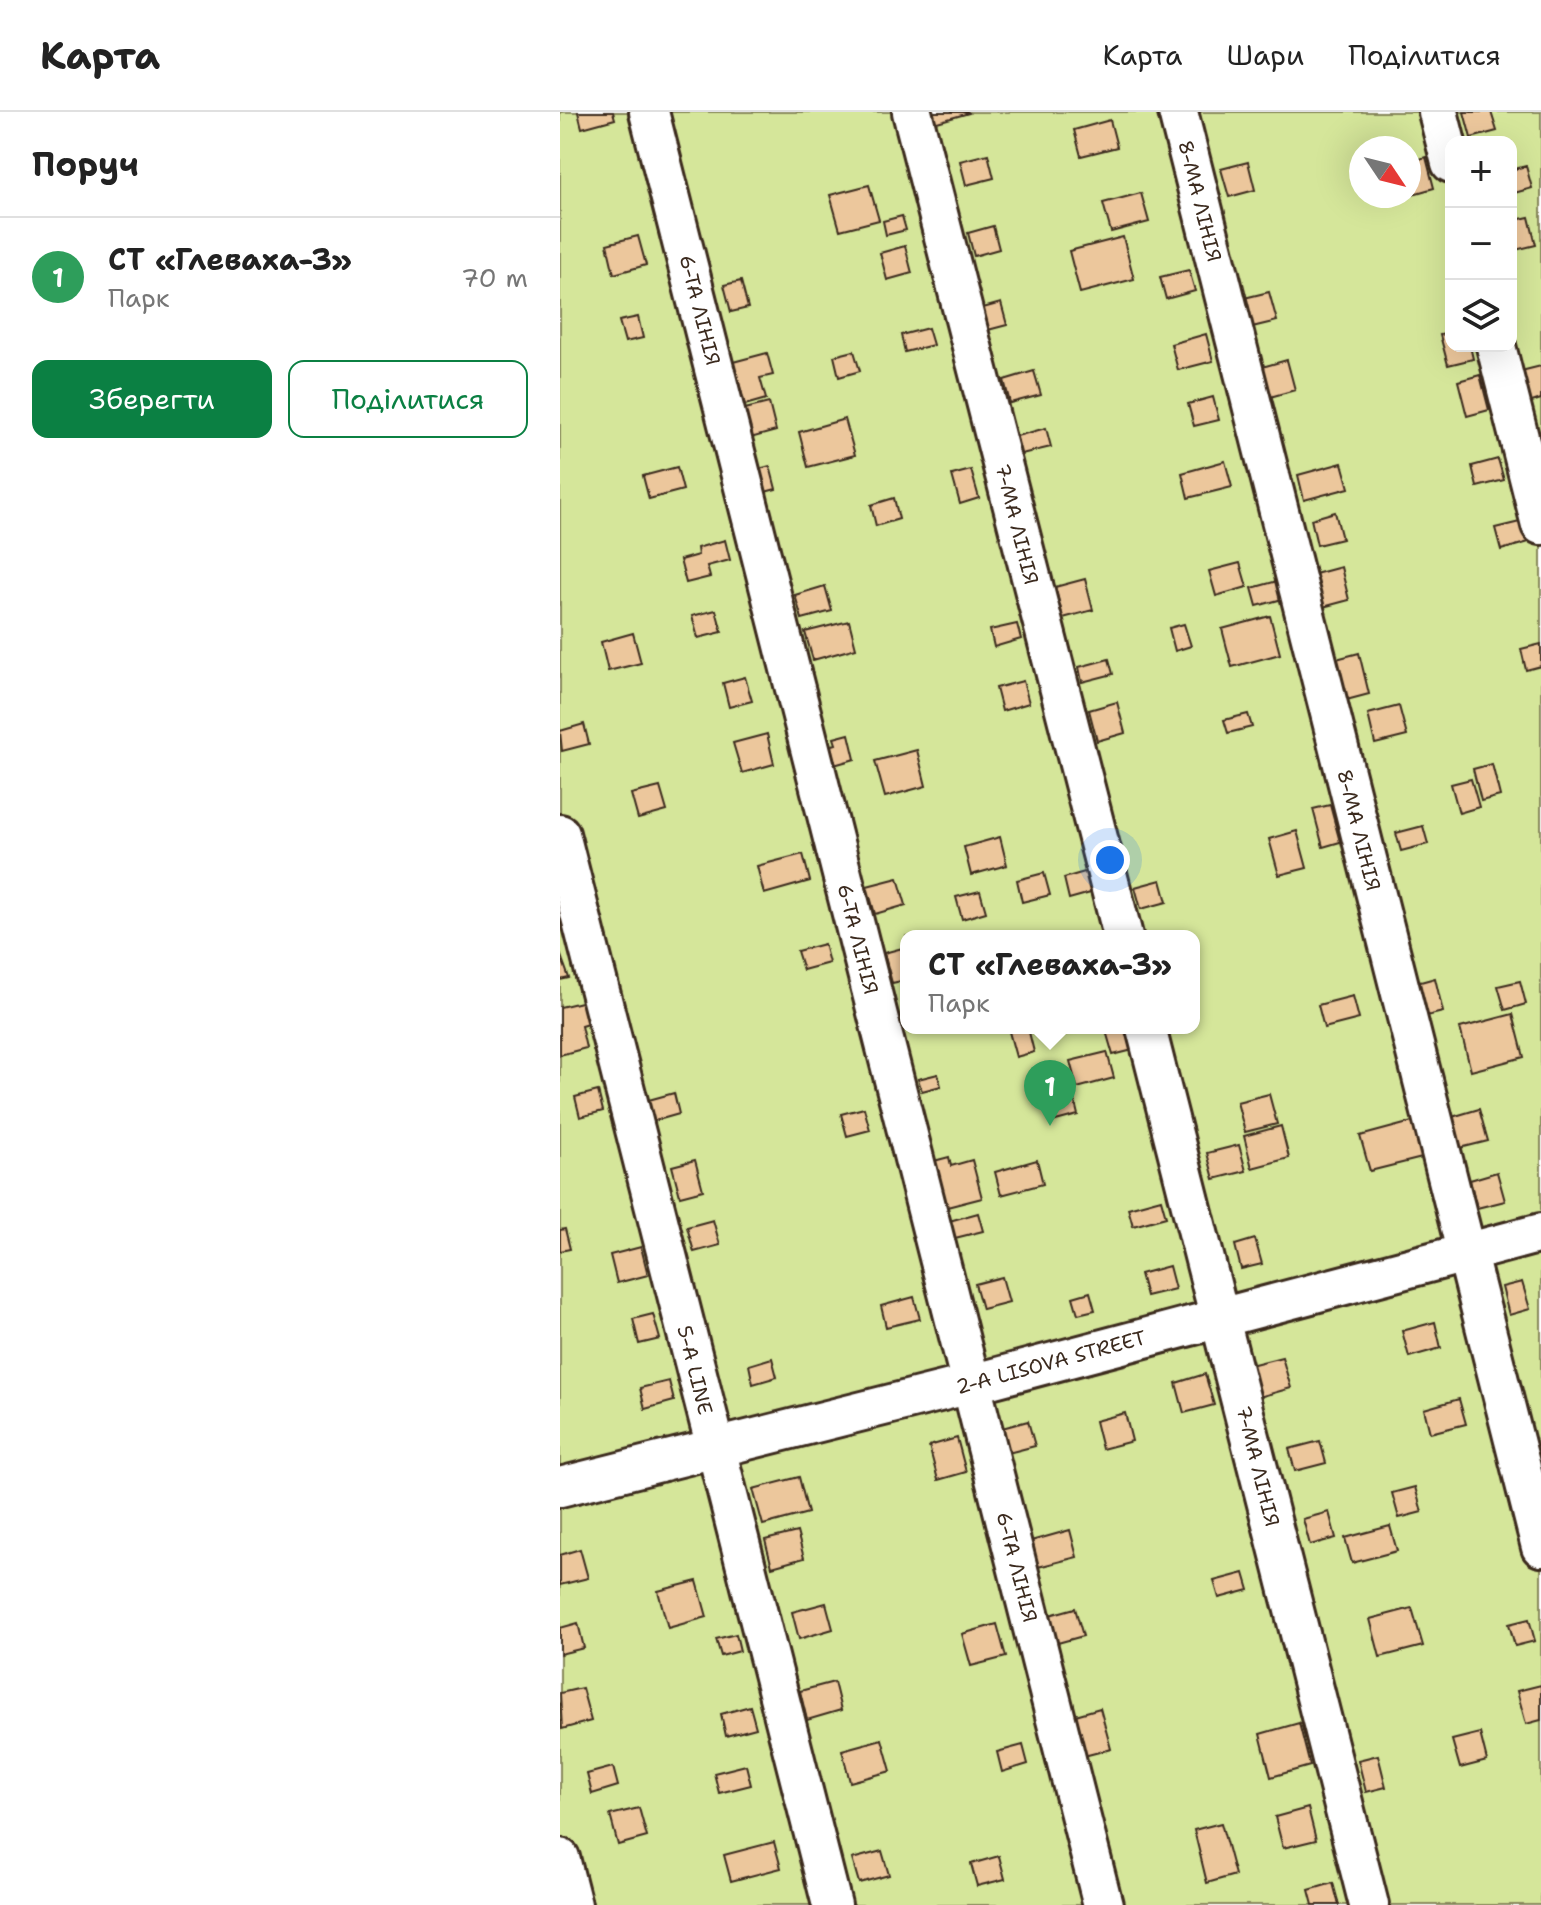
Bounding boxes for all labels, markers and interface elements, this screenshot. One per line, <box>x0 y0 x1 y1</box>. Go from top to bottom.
text: Карта <box>40 30 160 81</box>
text: Карта <box>1102 36 1183 74</box>
text: Шари <box>1227 36 1304 74</box>
text: Поділитися <box>1348 36 1501 74</box>
north arrow <box>1349 136 1421 208</box>
map controls <box>1445 136 1517 352</box>
button: + <box>1445 136 1517 208</box>
street label: 8-МА ЛІНІЯ <box>1172 138 1228 264</box>
text: Поруч <box>32 141 139 187</box>
button: − <box>1445 208 1517 280</box>
text: СТ «Глеваха-3» <box>108 239 352 280</box>
street label: 6-ТА ЛІНІЯ <box>674 252 726 368</box>
text: 1 <box>52 260 64 295</box>
text: 70 m <box>461 260 528 295</box>
text: Парк <box>108 280 170 315</box>
button: layers <box>1445 280 1517 352</box>
button: Зберегти <box>32 360 272 438</box>
button: Поділитися <box>288 360 528 438</box>
street label: 7-МА ЛІНІЯ <box>989 461 1045 587</box>
street label: 8-МА ЛІНІЯ <box>1331 767 1387 893</box>
your location <box>1090 840 1130 880</box>
street label: 6-ТА ЛІНІЯ <box>832 881 884 997</box>
popup <box>900 930 1200 1034</box>
text: СТ «Глеваха-3» <box>928 944 1172 985</box>
text: Парк <box>928 985 990 1020</box>
pin: 1 <box>1024 1060 1076 1126</box>
street label: 5-A LINE <box>671 1323 719 1417</box>
street label: 2-A LISOVA STREET <box>953 1324 1149 1400</box>
street label: 7-МА ЛІНІЯ <box>1230 1403 1286 1529</box>
street label: 6-ТА ЛІНІЯ <box>991 1509 1043 1625</box>

